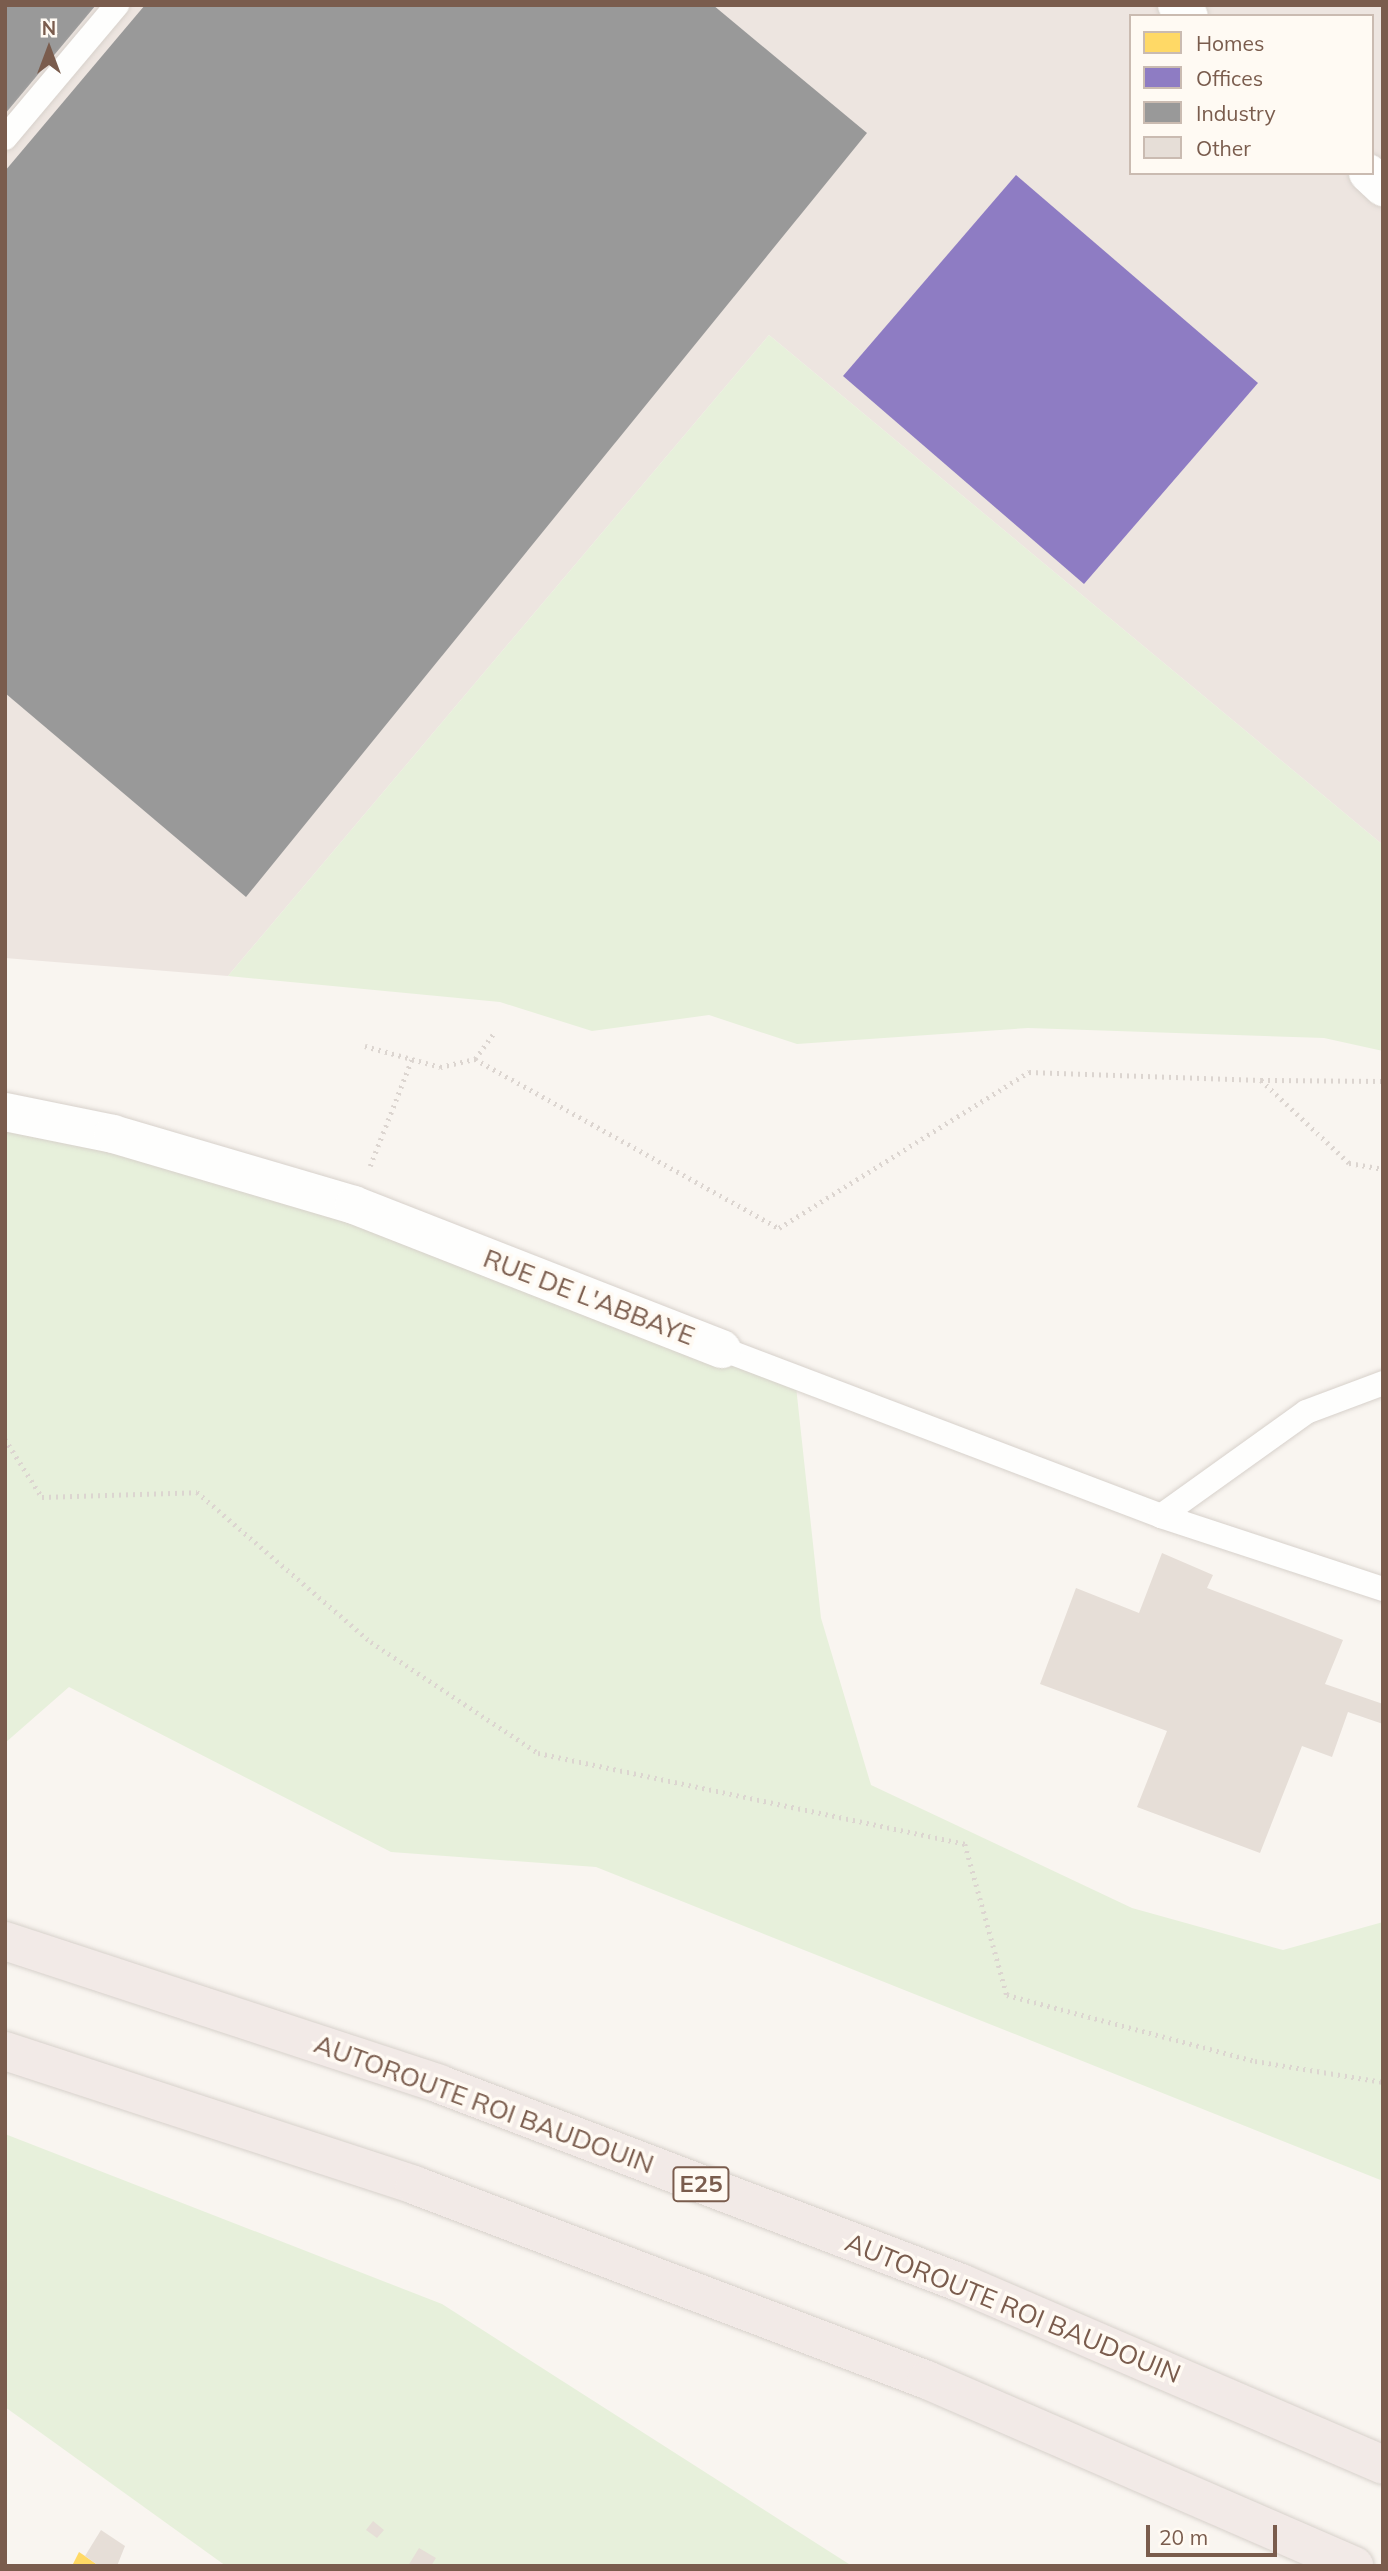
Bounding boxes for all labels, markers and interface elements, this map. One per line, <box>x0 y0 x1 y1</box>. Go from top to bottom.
north arrow <box>14 14 84 84</box>
legend <box>1129 14 1374 175</box>
text: N <box>42 16 56 40</box>
text: Homes <box>1196 30 1264 56</box>
text: Offices <box>1196 65 1263 91</box>
text: Industry <box>1196 100 1276 126</box>
text: Other <box>1196 135 1251 161</box>
street label: RUE DE L'ABBAYE <box>479 1242 699 1352</box>
street label: AUTOROUTE ROI BAUDOUIN <box>310 2028 658 2180</box>
road number: E25 <box>671 2164 731 2204</box>
street label: AUTOROUTE ROI BAUDOUIN <box>841 2226 1185 2390</box>
scale bar <box>1150 2512 1281 2556</box>
text: 20 m <box>1159 2524 1208 2550</box>

